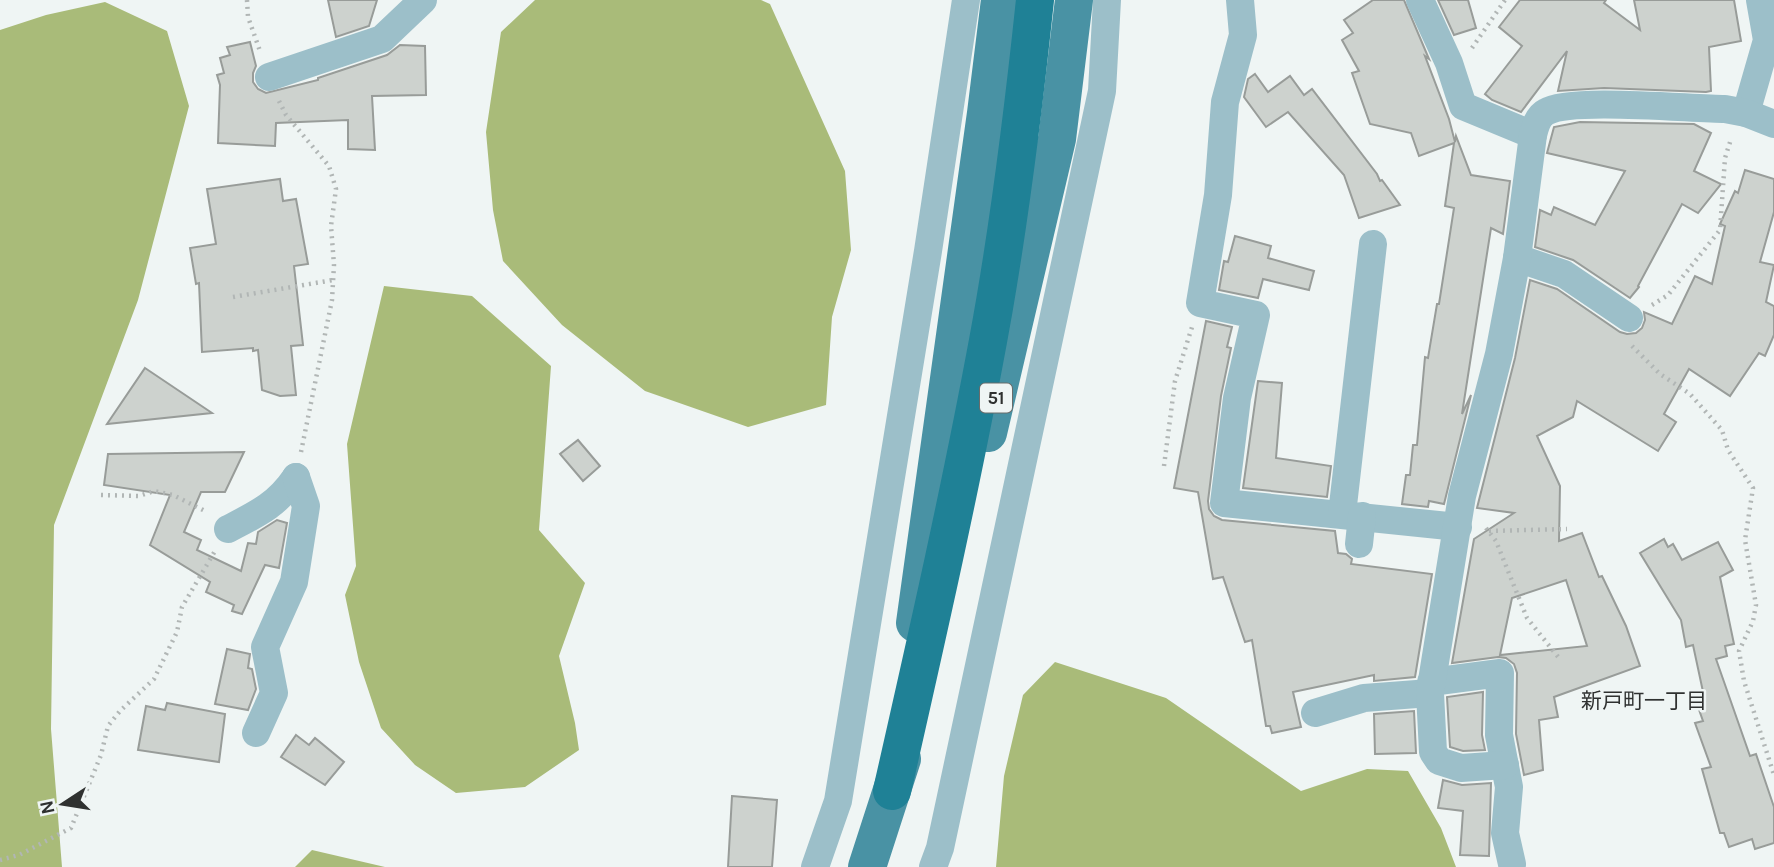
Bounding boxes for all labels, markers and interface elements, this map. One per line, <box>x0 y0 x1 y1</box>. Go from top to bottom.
road number: 51 <box>980 384 1012 412</box>
district label: 新戸町一丁目 <box>1581 689 1707 713</box>
north arrow <box>28 769 98 839</box>
text: N <box>35 798 60 816</box>

